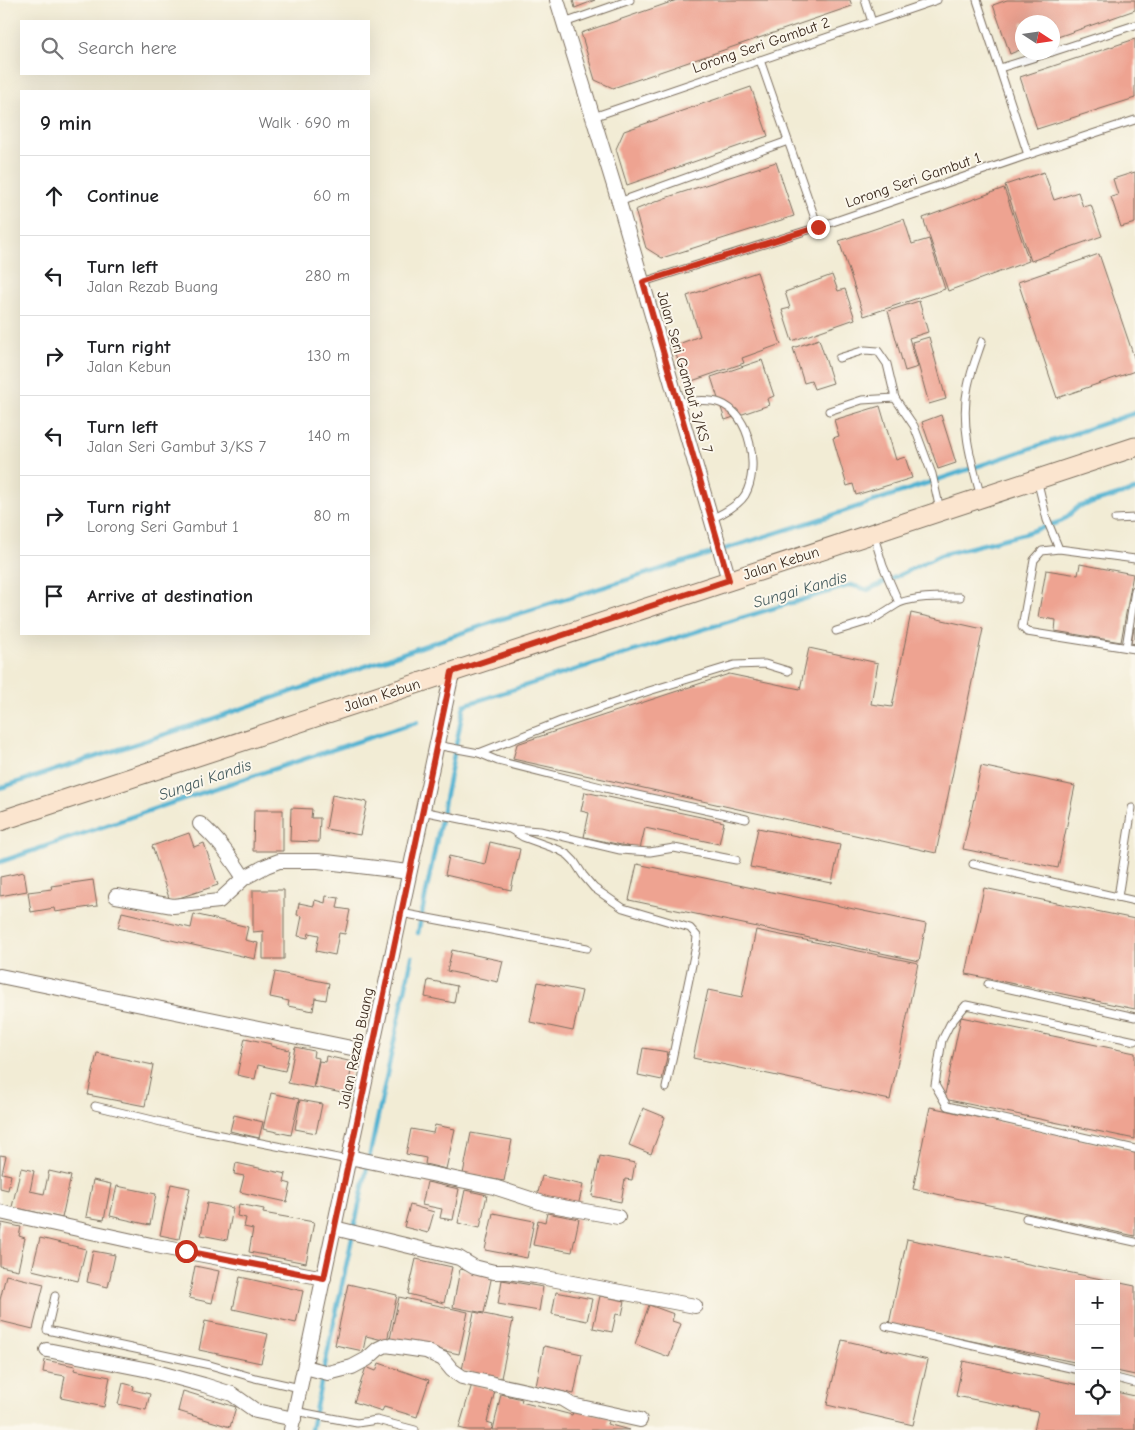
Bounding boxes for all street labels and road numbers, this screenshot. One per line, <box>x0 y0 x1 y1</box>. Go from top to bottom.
street label: Lorong Seri Gambut 2 <box>690 13 832 77</box>
street label: Lorong Seri Gambut 1 <box>843 148 983 212</box>
street label: Jalan Seri Gambut 3/KS 7 <box>653 289 717 455</box>
street label: Jalan Kebun <box>741 542 821 584</box>
street label: Jalan Kebun <box>342 674 422 716</box>
street label: Jalan Rezab Buang <box>334 986 378 1110</box>

